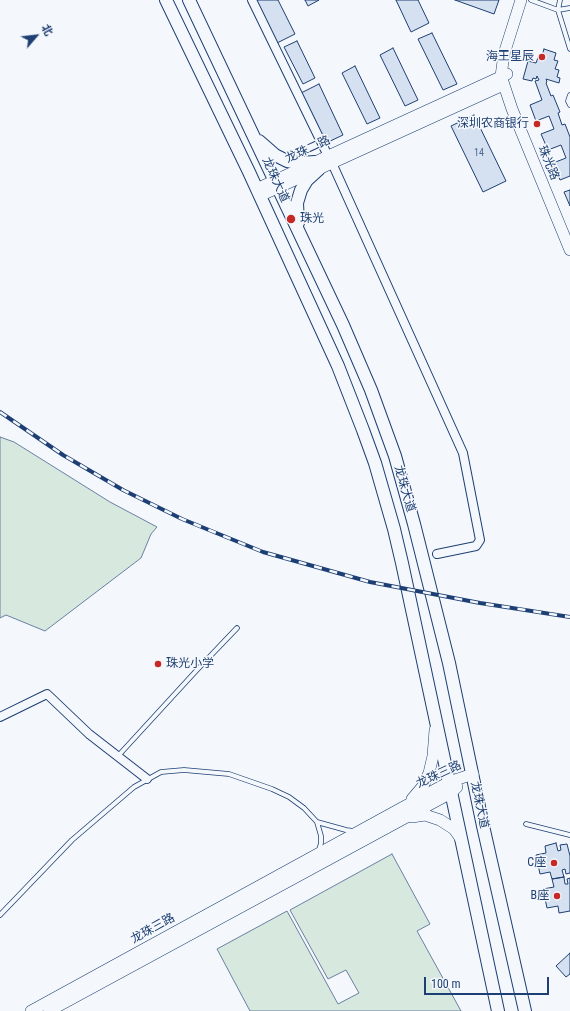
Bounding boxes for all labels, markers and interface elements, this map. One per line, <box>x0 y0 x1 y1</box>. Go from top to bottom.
north arrow <box>16 16 56 56</box>
text: 北 <box>39 22 55 38</box>
place label: 海王星辰 <box>486 50 534 64</box>
marker: 海王星辰 <box>537 52 547 62</box>
place label: 深圳农商银行 <box>457 117 529 131</box>
marker: 深圳农商银行 <box>532 119 542 129</box>
street label: 龙珠二路 <box>283 133 333 167</box>
street label: 珠光路 <box>534 144 562 182</box>
house number: 14 <box>474 147 484 159</box>
street label: 龙珠大道 <box>258 155 292 205</box>
place label: 珠光 <box>300 212 324 226</box>
marker: 珠光 <box>285 213 297 225</box>
street label: 龙珠大道 <box>390 464 418 514</box>
place label: 珠光小学 <box>166 657 214 671</box>
marker: 珠光小学 <box>153 659 163 669</box>
street label: 龙珠三路 <box>414 758 464 792</box>
street label: 龙珠大道 <box>467 780 491 830</box>
place label: C座 <box>527 856 546 870</box>
marker: C座 <box>549 858 559 868</box>
place label: B座 <box>530 889 549 903</box>
marker: B座 <box>552 891 562 901</box>
street label: 龙珠三路 <box>129 911 177 947</box>
scale bar <box>426 969 551 995</box>
text: 100 m <box>431 977 461 991</box>

